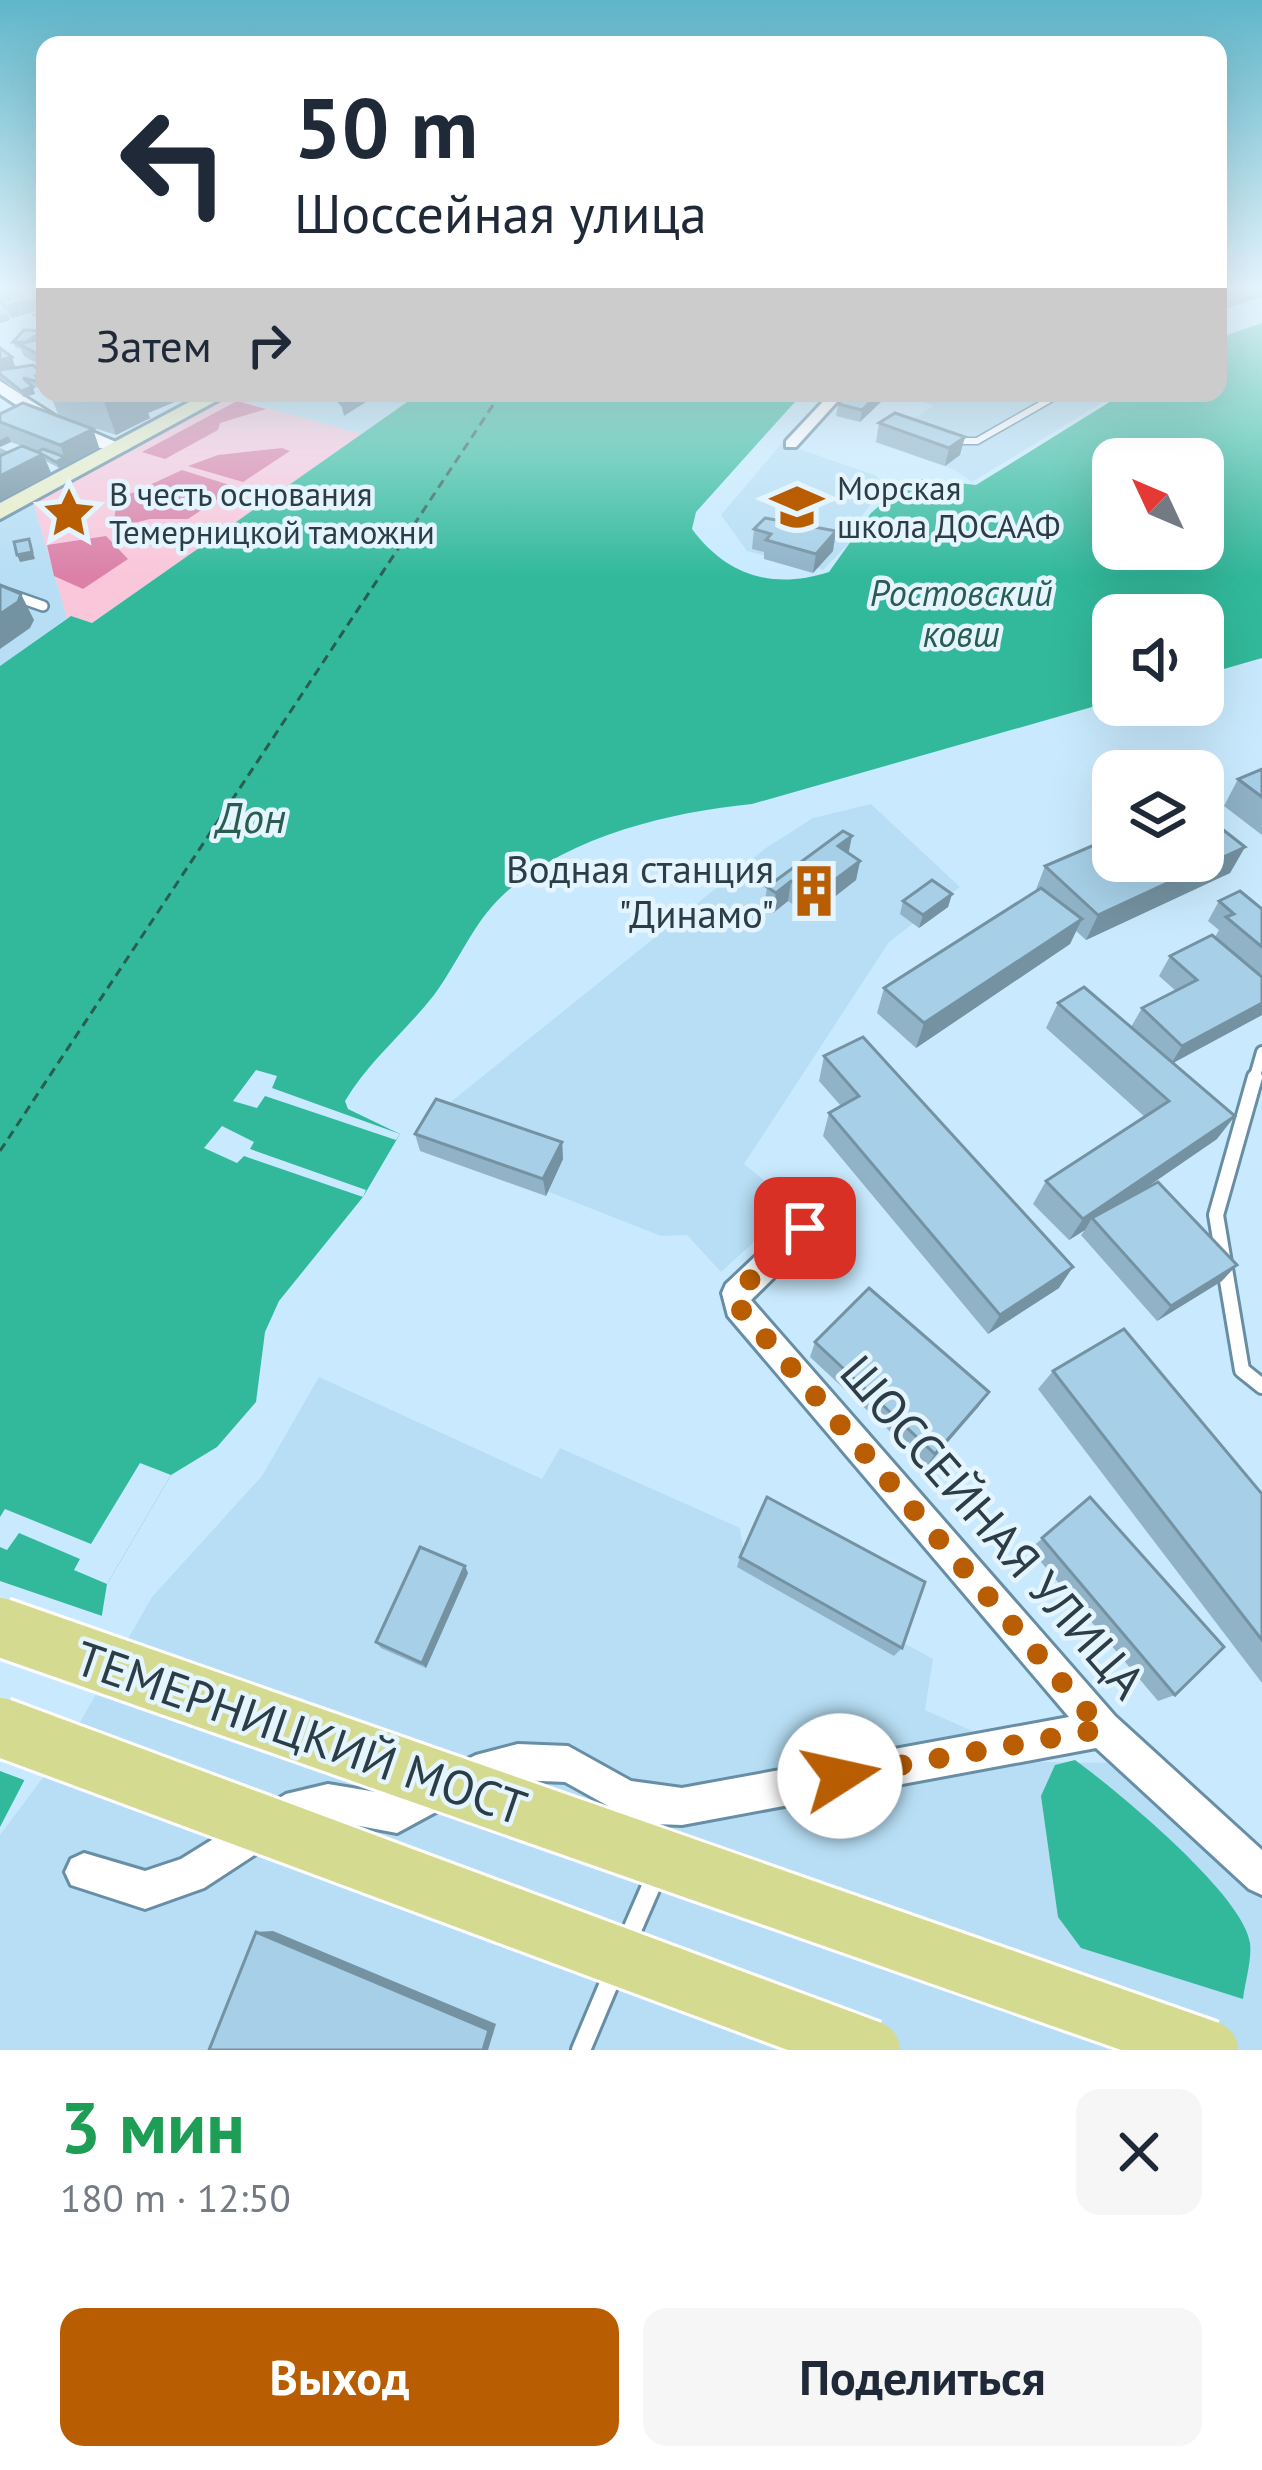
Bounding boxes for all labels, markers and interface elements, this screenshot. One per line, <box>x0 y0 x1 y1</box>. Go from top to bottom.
text: 50 m <box>294 72 478 181</box>
icon: left <box>96 84 252 240</box>
text: Шоссейная улица <box>294 178 707 248</box>
icon: right <box>236 312 302 378</box>
text: Затем <box>96 316 212 374</box>
north arrow <box>1092 438 1224 570</box>
map controls <box>1092 438 1224 882</box>
place label: Морская школа ДОСААФ <box>837 466 1060 547</box>
place label: В честь основания Темерницкой таможни <box>109 472 435 553</box>
school or university icon: Морская школа ДОСААФ <box>768 478 826 536</box>
place icon: В честь основания Темерницкой таможни <box>40 484 98 542</box>
water label: Ростовский ковш <box>870 569 1052 657</box>
button: sound <box>1092 594 1224 726</box>
button: layers <box>1092 750 1224 882</box>
water label: Дон <box>213 790 286 845</box>
place label: Водная станция "Динамо" <box>506 843 774 939</box>
building icon: Водная станция "Динамо" <box>785 862 843 920</box>
pin <box>754 1177 856 1279</box>
icon: arrive <box>772 1195 838 1261</box>
street label: ШОССЕЙНАЯ УЛИЦА <box>828 1342 1160 1711</box>
street label: ТЕМЕРНИЦКИЙ МОСТ <box>68 1626 535 1838</box>
position arrow <box>777 1713 903 1839</box>
text: 3 мин <box>60 2080 245 2173</box>
button: close <box>1076 2089 1202 2215</box>
text: 180 m · 12:50 <box>60 2172 291 2223</box>
button: Выход <box>60 2308 619 2446</box>
button: Поделиться <box>643 2308 1202 2446</box>

